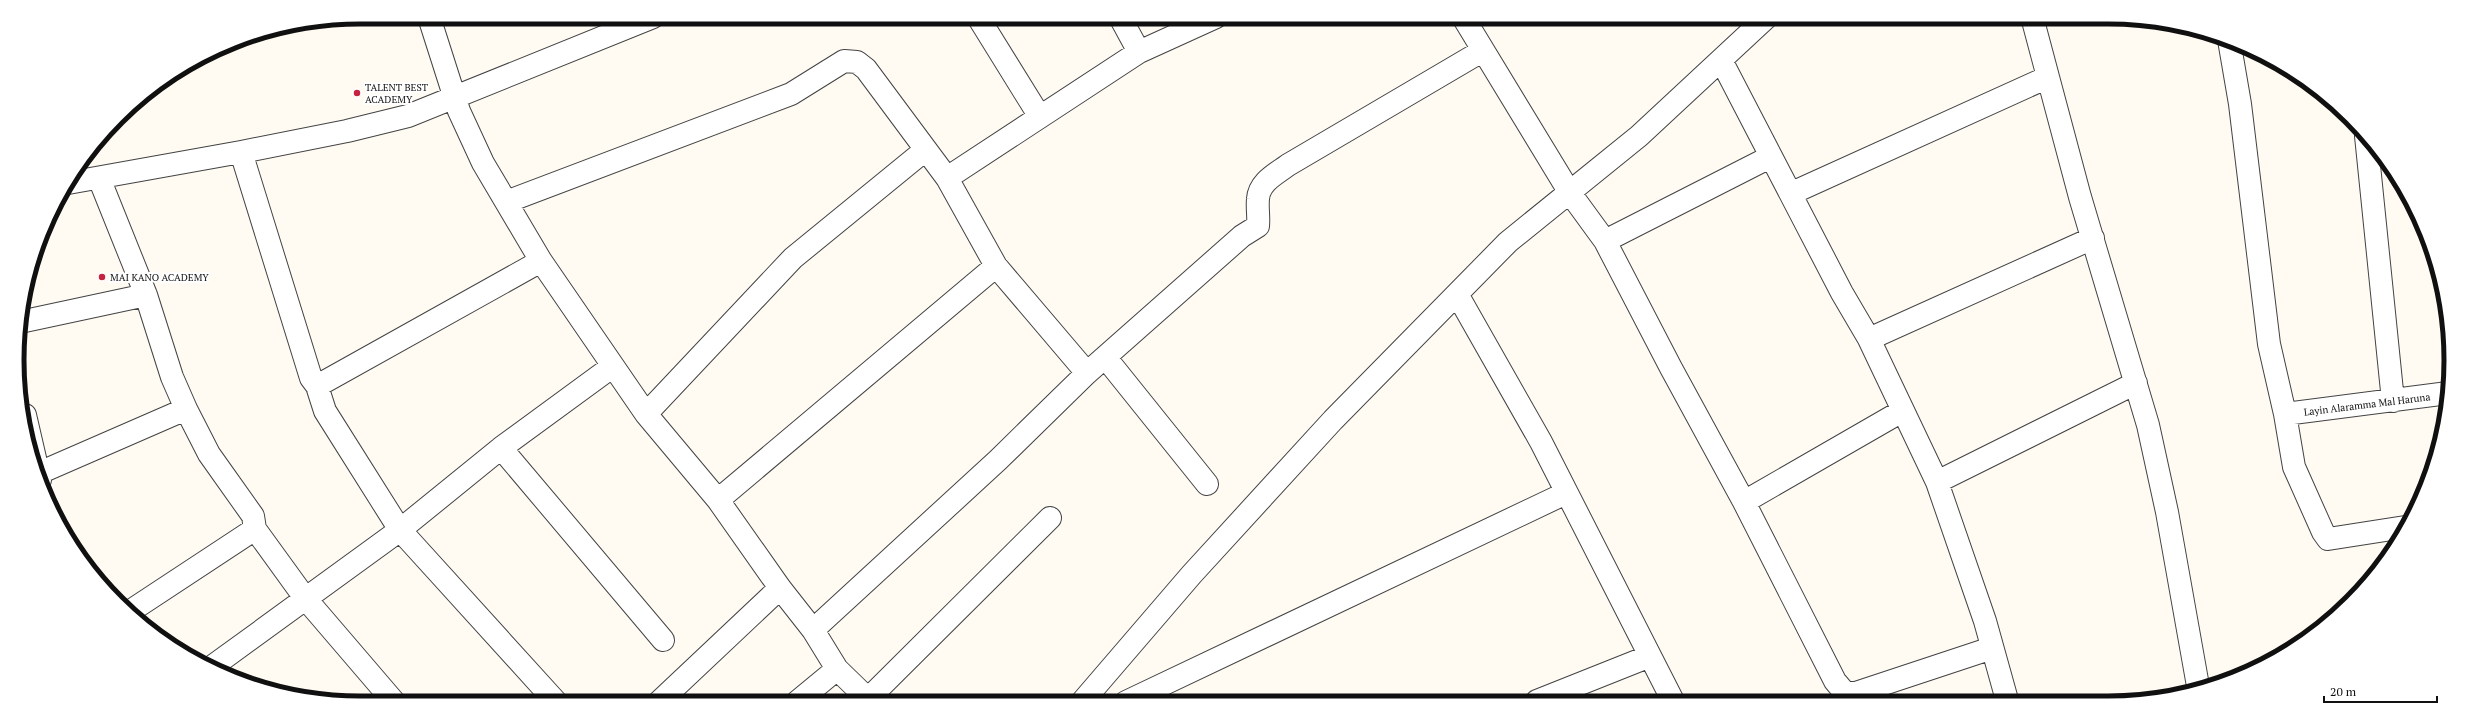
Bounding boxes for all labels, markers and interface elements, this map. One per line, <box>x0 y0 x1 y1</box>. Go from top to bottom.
place label: TALENT BEST ACADEMY <box>365 81 428 106</box>
marker: TALENT BEST ACADEMY <box>352 88 362 98</box>
place label: MAI KANO ACADEMY <box>110 271 209 284</box>
marker: MAI KANO ACADEMY <box>97 272 107 282</box>
street label: Layin Alaramma Mal Haruna <box>2303 390 2431 419</box>
scale bar <box>2324 678 2437 704</box>
text: 20 m <box>2330 684 2357 699</box>

